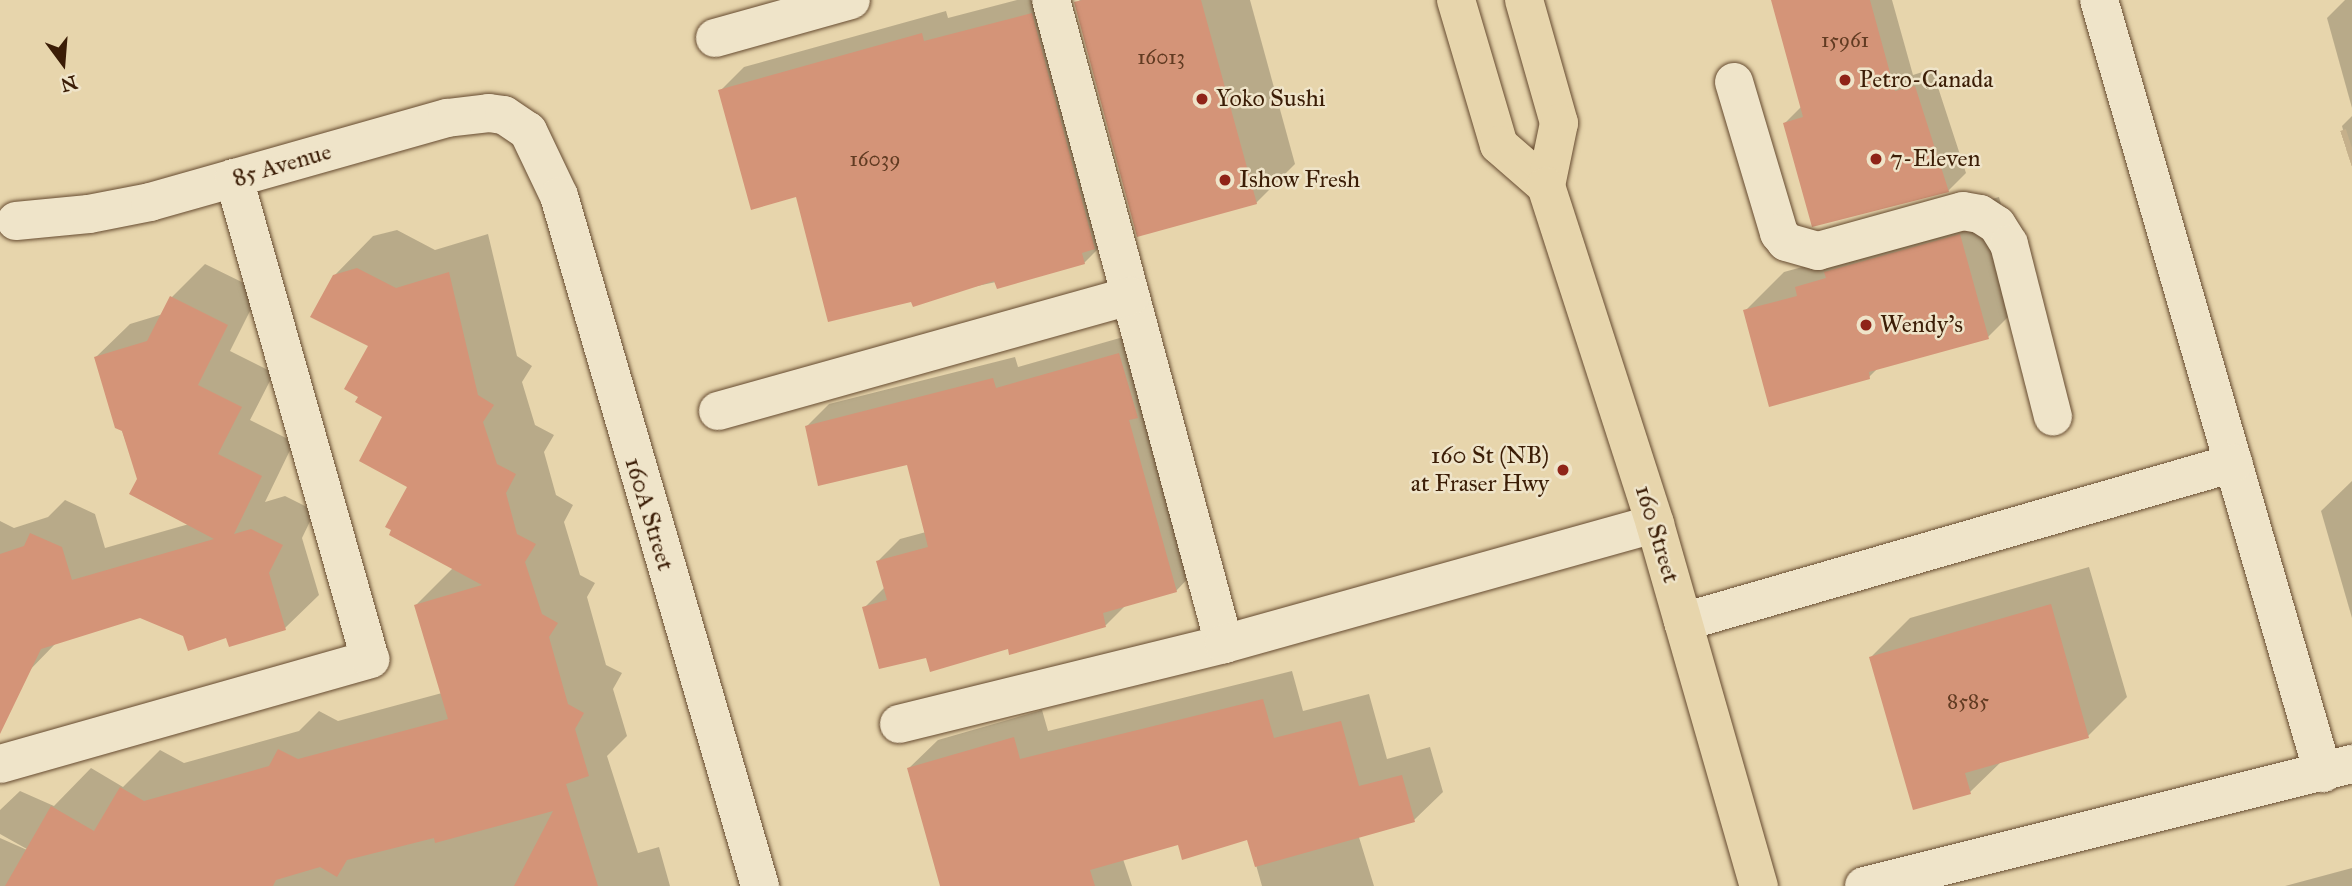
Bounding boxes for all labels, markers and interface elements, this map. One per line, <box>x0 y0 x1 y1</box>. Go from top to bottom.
house number: 15961 <box>1821 27 1869 53</box>
north arrow <box>28 28 98 98</box>
house number: 16013 <box>1137 44 1185 70</box>
place label: Petro-Canada <box>1859 66 1993 94</box>
text: N <box>58 70 80 97</box>
marker: Petro-Canada <box>1837 72 1853 88</box>
place label: Yoko Sushi <box>1216 85 1325 113</box>
marker: Yoko Sushi <box>1194 91 1210 107</box>
street label: 85 Avenue <box>229 137 335 193</box>
place label: 7-Eleven <box>1890 145 1980 173</box>
house number: 16039 <box>850 146 900 172</box>
marker: 7-Eleven <box>1868 151 1884 167</box>
place label: Ishow Fresh <box>1239 166 1360 194</box>
marker: Ishow Fresh <box>1217 172 1233 188</box>
place label: Wendy's <box>1880 311 1963 339</box>
marker: Wendy's <box>1858 317 1874 333</box>
place label: 160 St (NB) at Fraser Hwy <box>1411 442 1549 498</box>
street label: 160A Street <box>618 454 680 574</box>
marker: 160 St (NB) at Fraser Hwy <box>1555 462 1571 478</box>
street label: 160 Street <box>1629 482 1685 586</box>
house number: 8585 <box>1947 688 1989 714</box>

